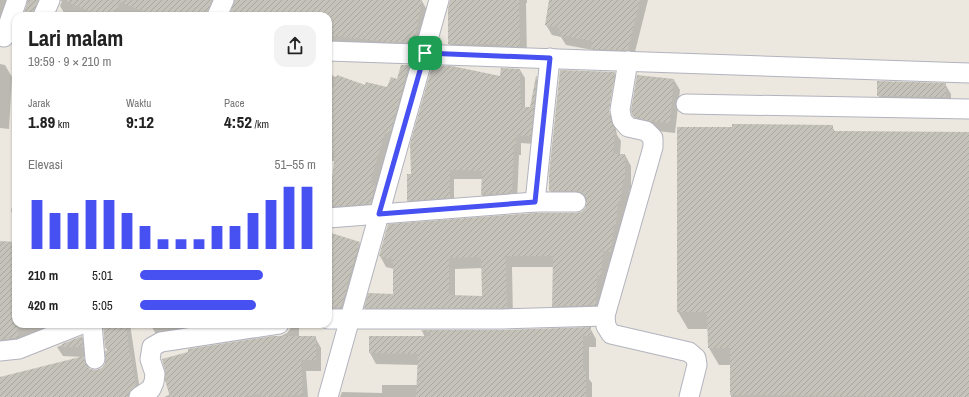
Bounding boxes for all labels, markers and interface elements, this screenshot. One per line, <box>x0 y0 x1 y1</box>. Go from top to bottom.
text: Lari malam <box>28 23 123 53</box>
button: share <box>274 25 316 67</box>
pin <box>408 36 442 70</box>
icon: arrive <box>414 42 436 64</box>
text: 19:59 · 9 × 210 m <box>28 53 111 70</box>
text: Jarak <box>28 96 50 110</box>
text: Waktu <box>126 96 151 110</box>
text: Pace <box>224 96 245 110</box>
text: 1.89 <box>28 110 55 133</box>
text: 9:12 <box>126 110 154 133</box>
text: 4:52 <box>224 110 252 133</box>
text: km <box>55 117 70 131</box>
text: /km <box>252 117 269 131</box>
text: Elevasi <box>28 156 63 173</box>
text: 51–55 m <box>275 156 316 173</box>
text: 210 m <box>28 267 58 284</box>
text: 5:01 <box>92 267 113 284</box>
text: 420 m <box>28 297 58 314</box>
text: 5:05 <box>92 297 113 314</box>

